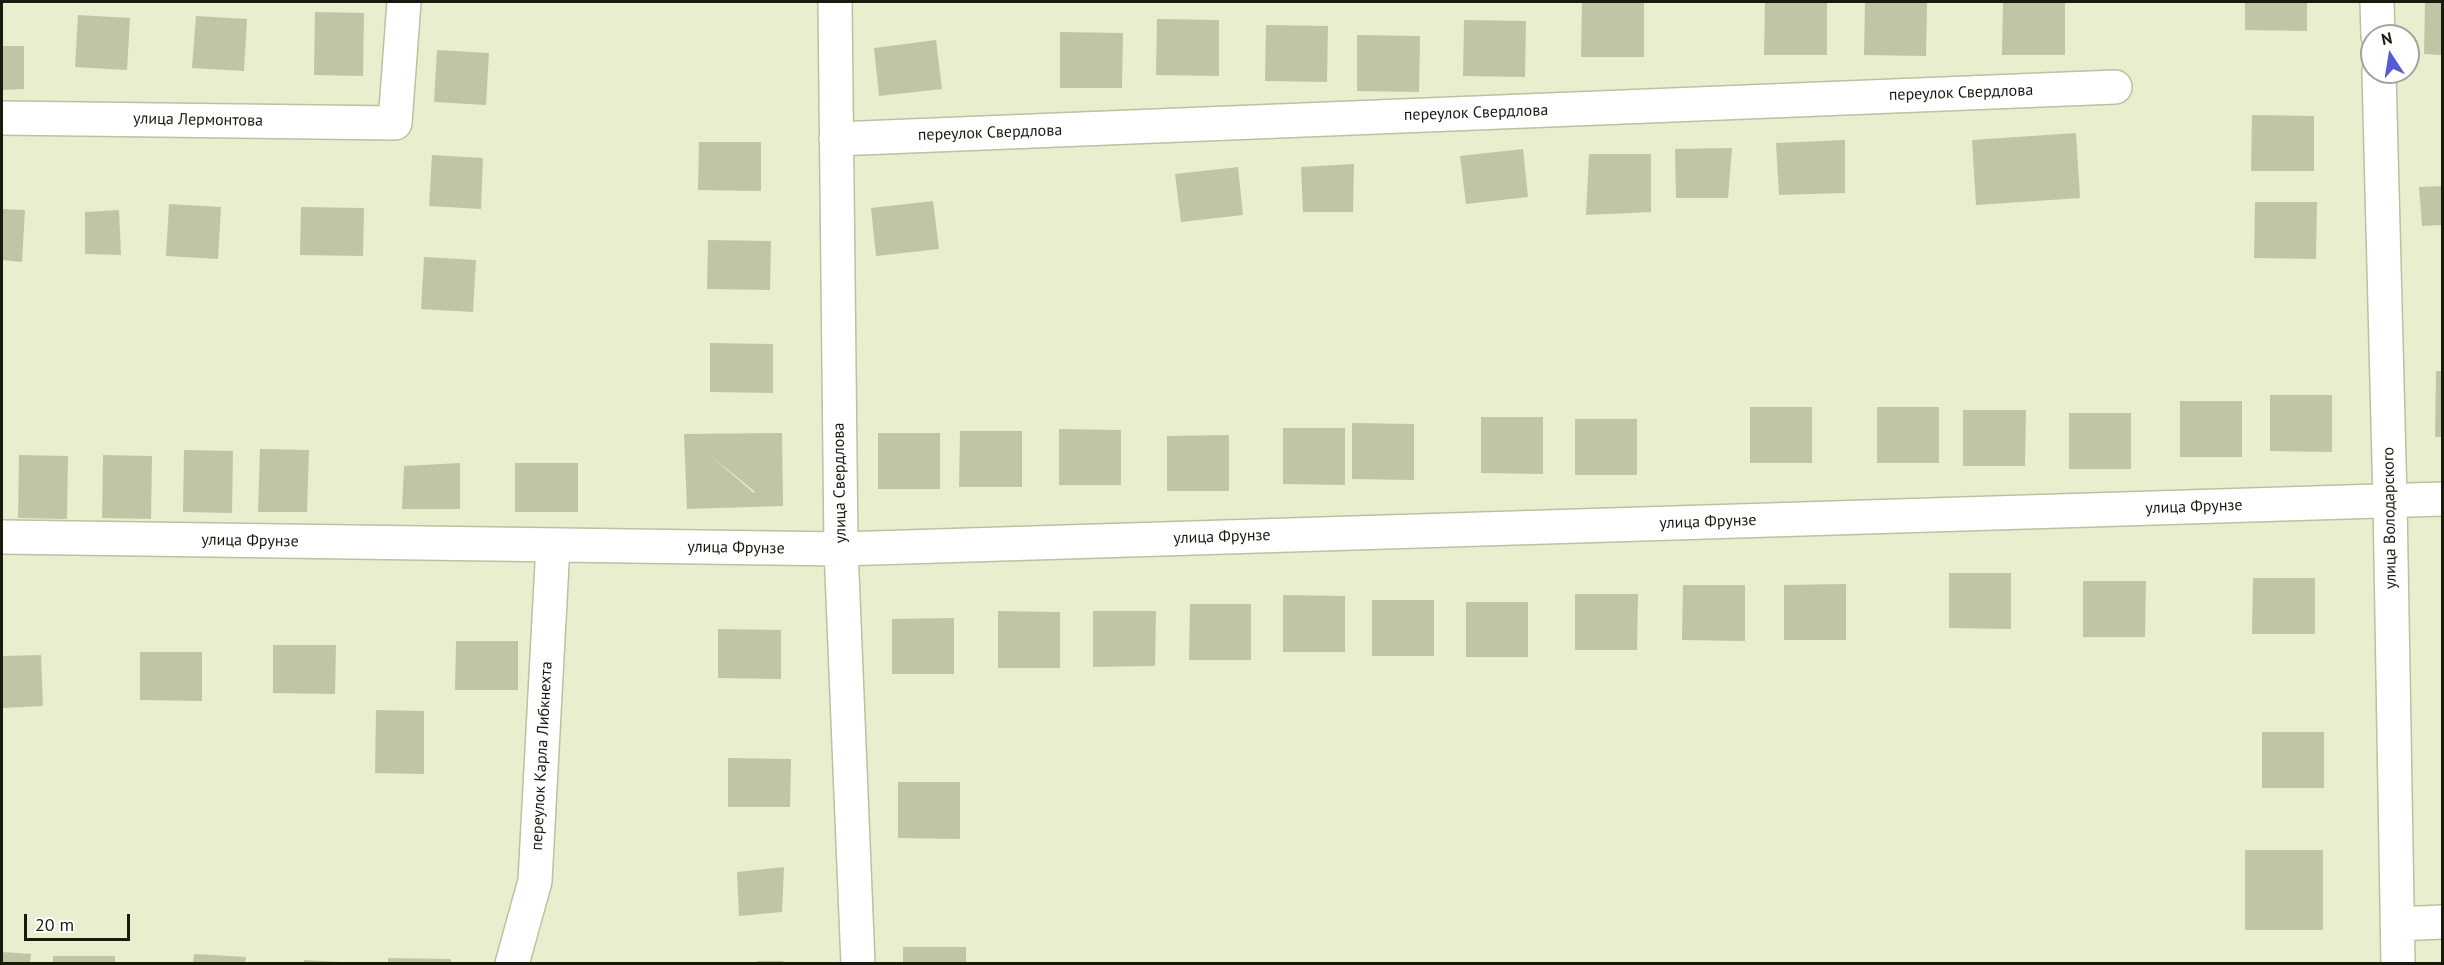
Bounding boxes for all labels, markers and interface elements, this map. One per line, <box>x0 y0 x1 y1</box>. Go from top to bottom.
north arrow <box>2360 24 2420 84</box>
text: N <box>2379 27 2394 49</box>
street label: переулок Свердлова <box>1888 81 2034 105</box>
street label: переулок Свердлова <box>1403 101 1549 125</box>
street label: улица Лермонтова <box>133 109 263 131</box>
street label: переулок Свердлова <box>917 121 1063 145</box>
street label: улица Свердлова <box>829 423 851 543</box>
street label: улица Володарского <box>2379 447 2401 589</box>
street label: улица Фрунзе <box>2145 496 2243 518</box>
street label: улица Фрунзе <box>1659 511 1757 533</box>
street label: улица Фрунзе <box>1173 526 1271 548</box>
street label: улица Фрунзе <box>201 531 299 551</box>
street label: улица Фрунзе <box>687 538 785 558</box>
street label: переулок Карла Либкнехта <box>527 661 557 851</box>
scale bar <box>27 902 134 940</box>
text: 20 m <box>35 913 74 936</box>

